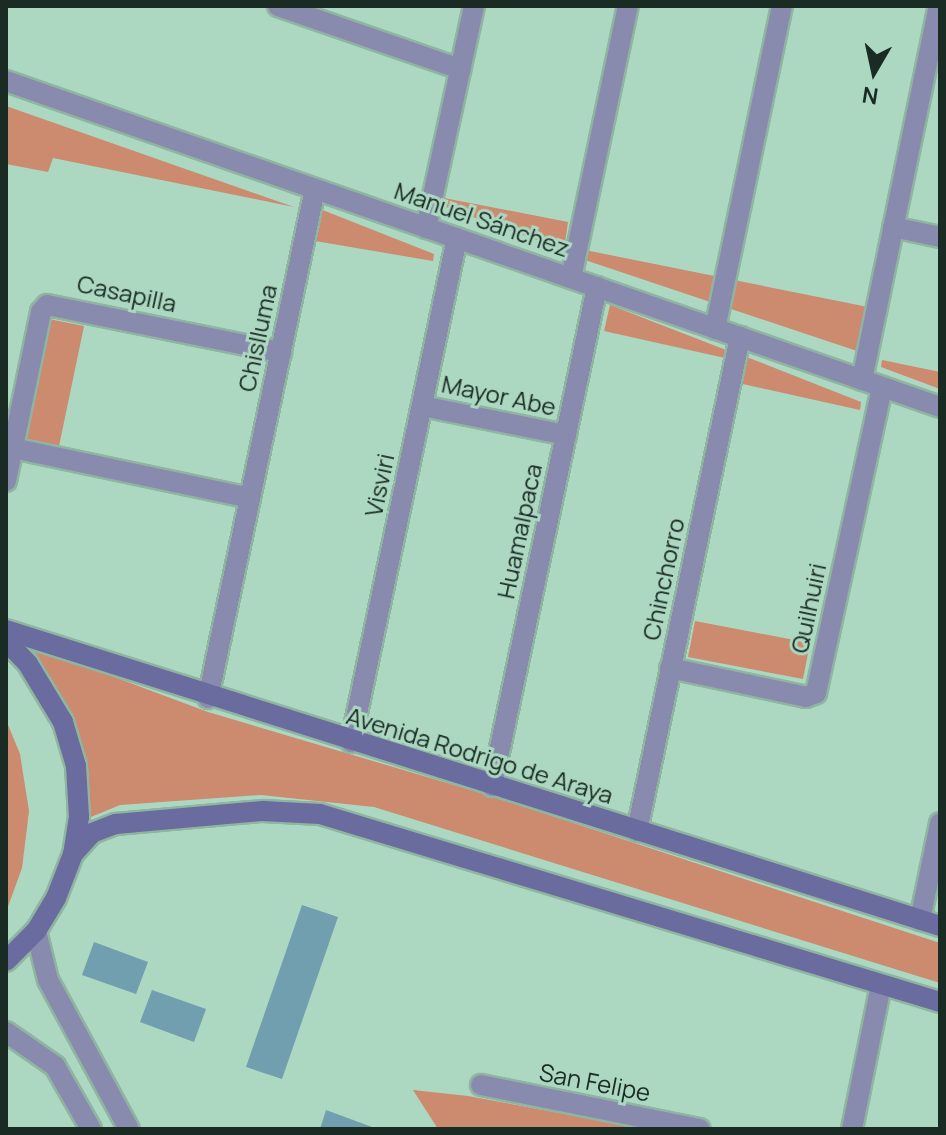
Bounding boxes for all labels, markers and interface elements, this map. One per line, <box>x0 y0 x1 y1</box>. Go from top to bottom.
north arrow <box>834 32 914 112</box>
text: N <box>860 80 880 112</box>
street label: Manuel Sánchez <box>391 176 573 262</box>
street label: Casapilla <box>75 268 179 318</box>
street label: Chislluma <box>232 282 282 394</box>
street label: Mayor Abe <box>439 369 559 421</box>
street label: Visviri <box>358 451 400 519</box>
street label: Huamalpaca <box>491 461 547 601</box>
street label: Chinchorro <box>636 515 690 643</box>
street label: Quilhuiri <box>784 560 832 656</box>
street label: Avenida Rodrigo de Araya <box>343 701 617 809</box>
street label: San Felipe <box>537 1057 653 1107</box>

